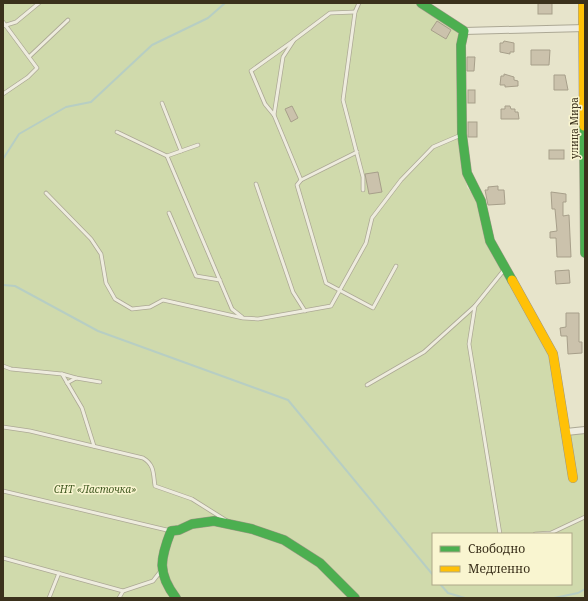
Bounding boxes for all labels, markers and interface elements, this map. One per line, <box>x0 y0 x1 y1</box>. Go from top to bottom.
street label: улица Мира <box>567 97 581 159</box>
park label: СНТ «Ласточка» <box>54 482 136 496</box>
legend <box>432 533 572 585</box>
text: Свободно <box>468 540 525 557</box>
text: Медленно <box>468 560 530 577</box>

